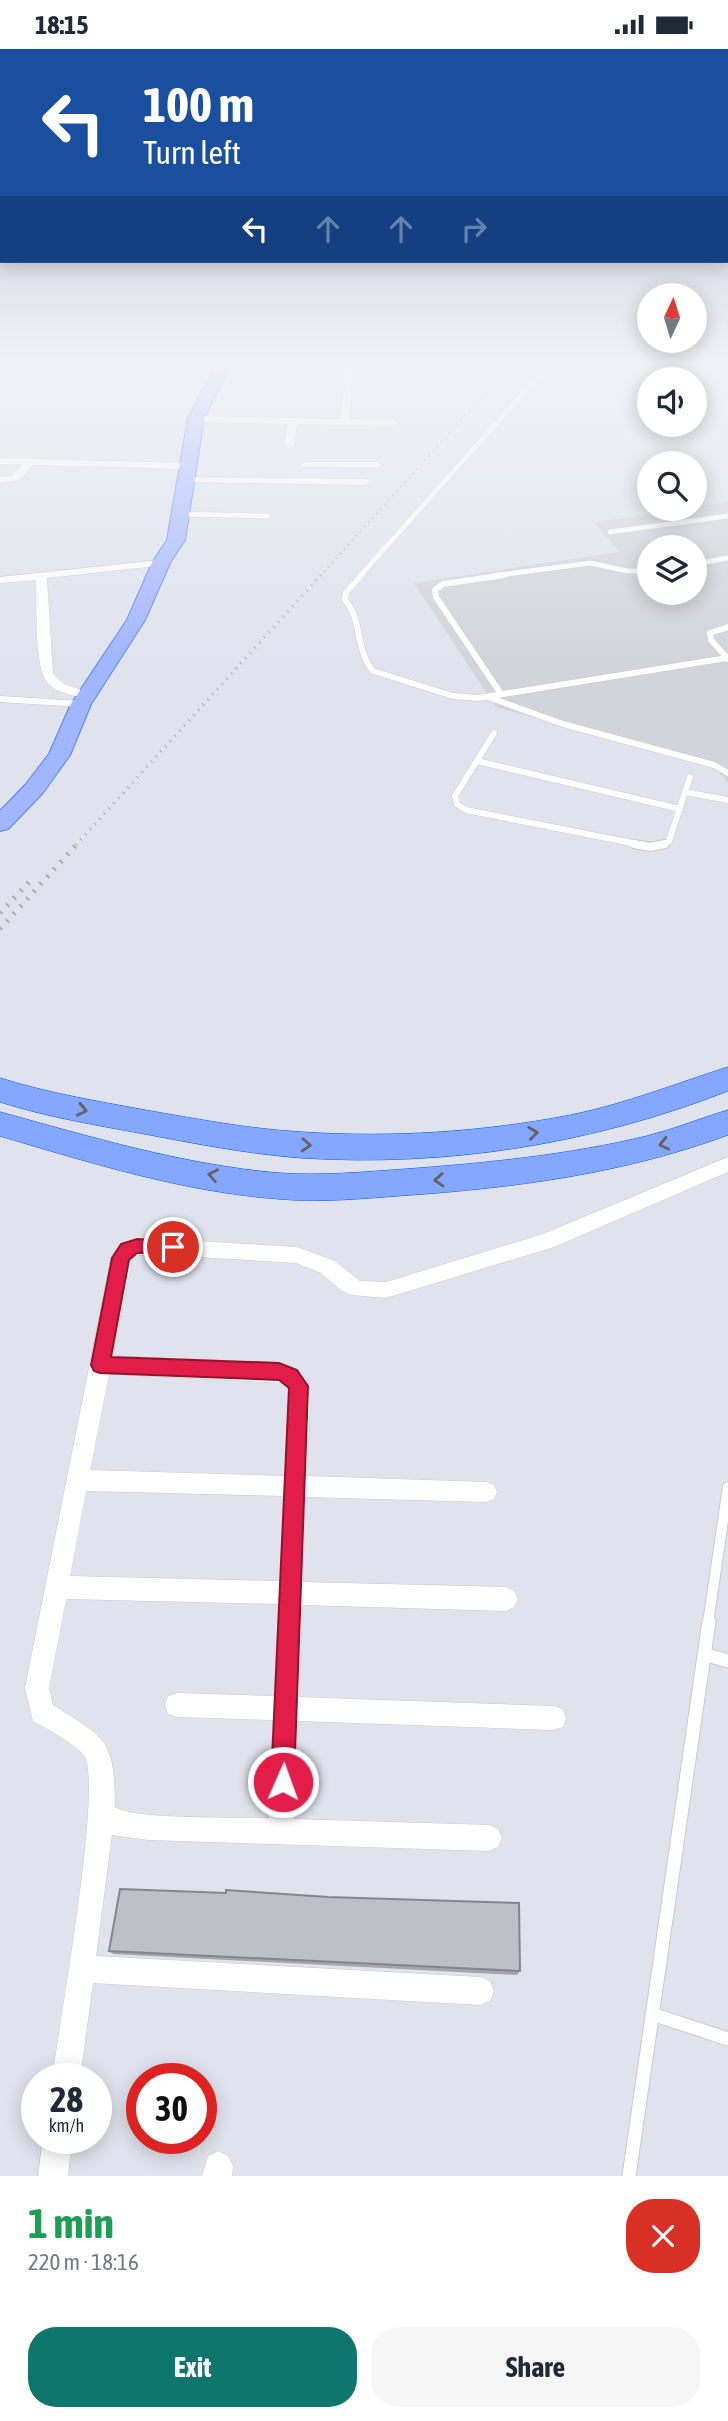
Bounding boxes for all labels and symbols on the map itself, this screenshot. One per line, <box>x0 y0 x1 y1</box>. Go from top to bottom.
north arrow <box>637 283 707 353</box>
one-way arrow <box>76 1102 88 1116</box>
one-way arrow <box>527 1126 539 1141</box>
one-way arrow <box>658 1136 670 1150</box>
one-way arrow <box>301 1137 312 1152</box>
one-way arrow <box>207 1169 219 1184</box>
one-way arrow <box>434 1172 445 1187</box>
pin <box>143 1217 203 1277</box>
position arrow <box>246 1745 320 1819</box>
speed limit sign: 30 <box>126 2063 217 2154</box>

